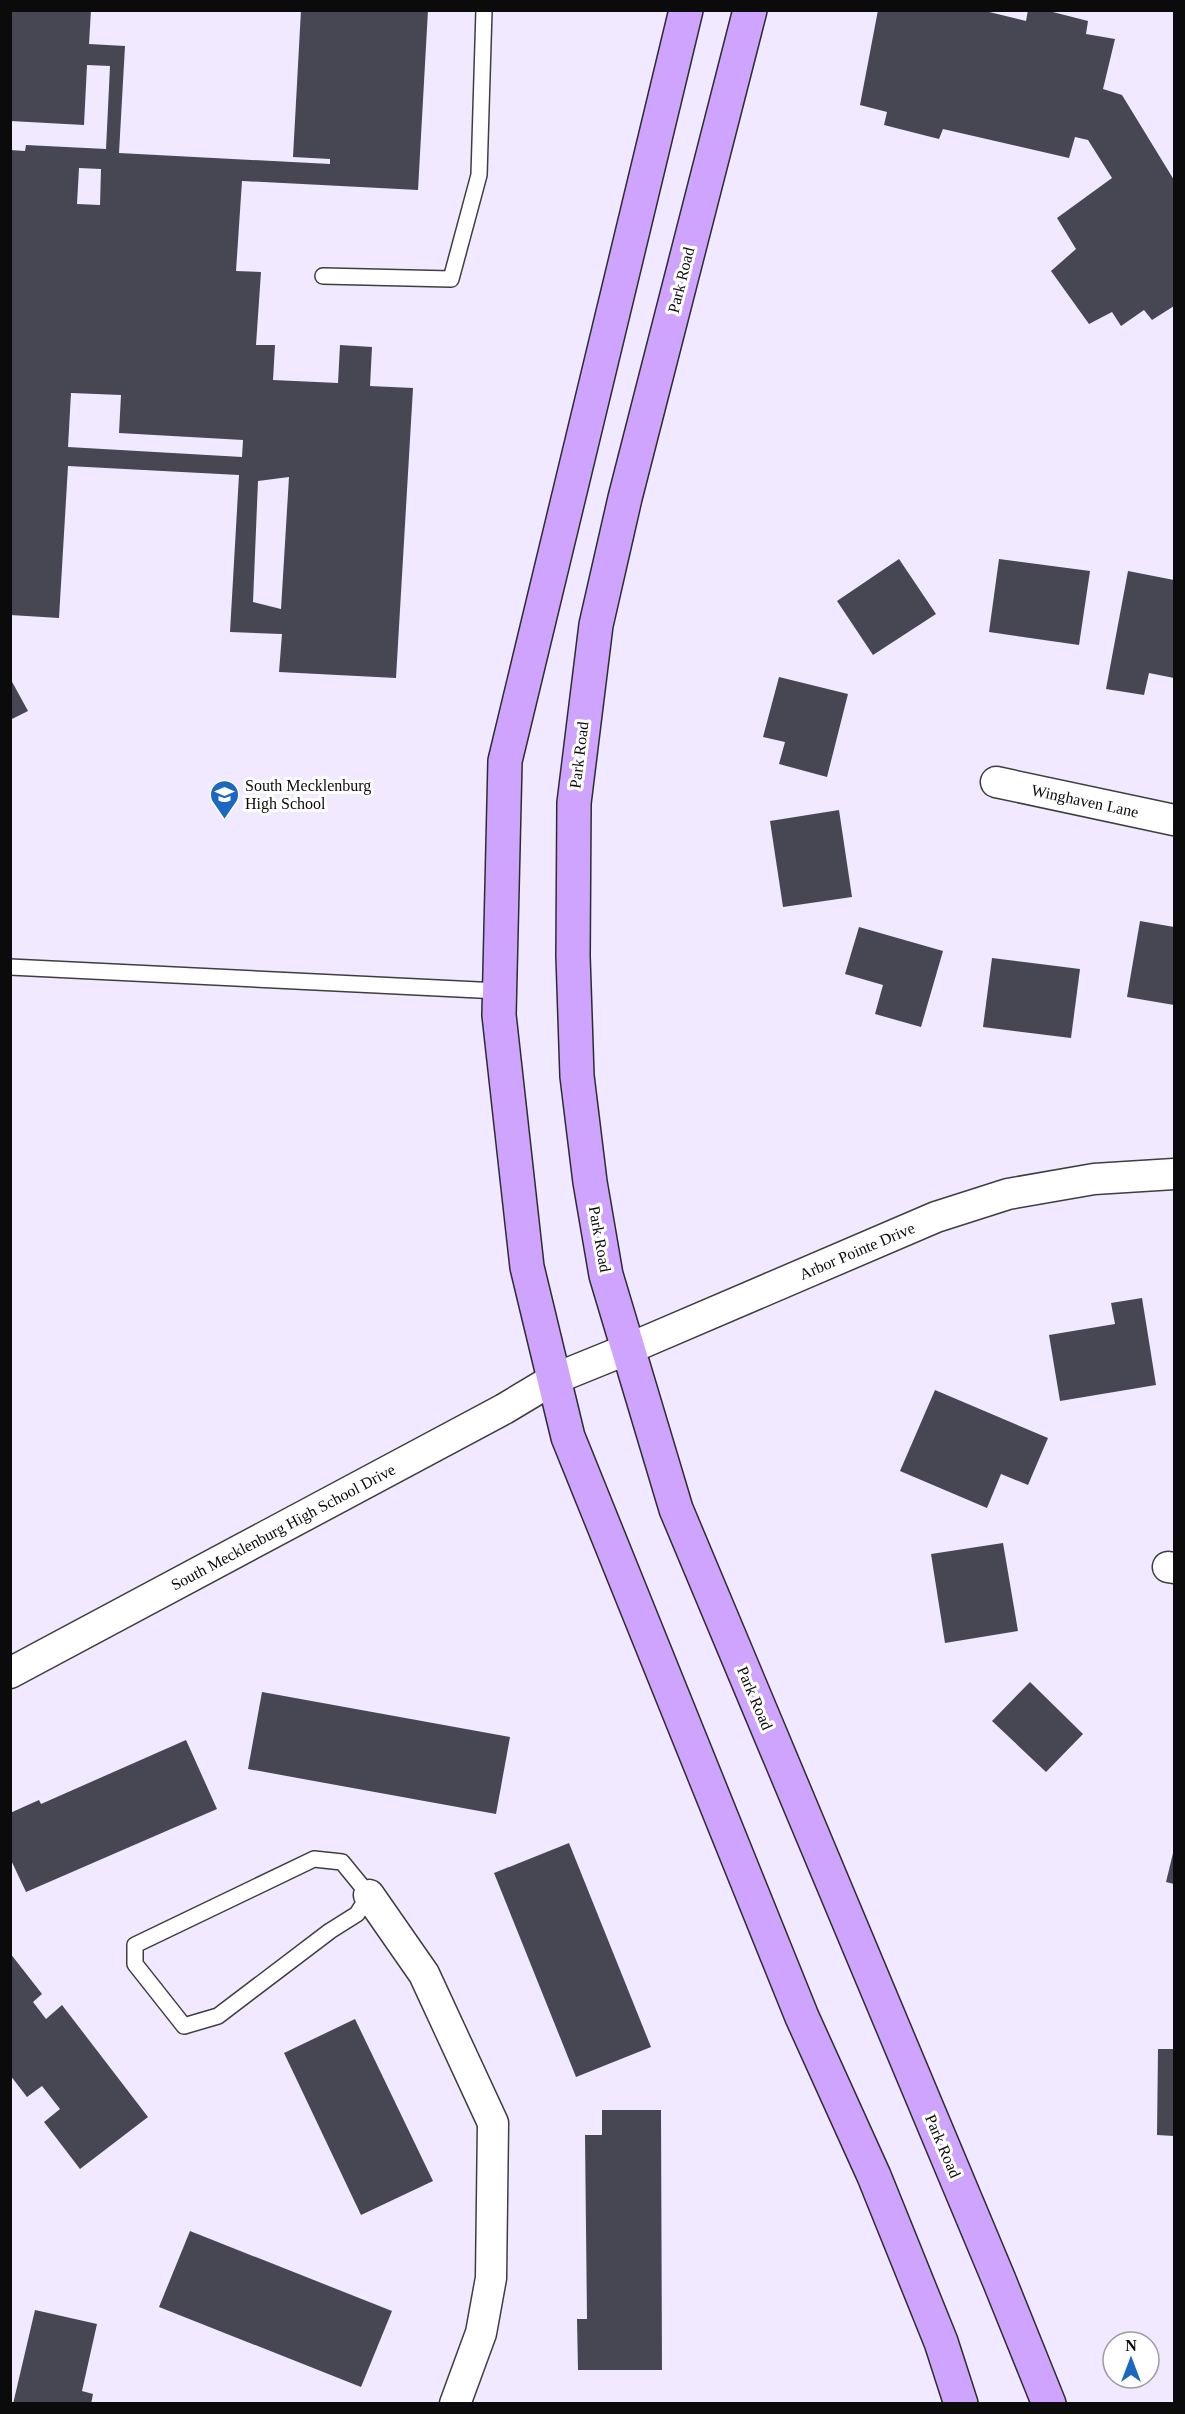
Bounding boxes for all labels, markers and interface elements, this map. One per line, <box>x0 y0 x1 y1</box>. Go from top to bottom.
street label: Park Road <box>665 245 697 315</box>
street label: Park Road <box>566 721 592 789</box>
place label: South Mecklenburg High School <box>245 777 371 813</box>
school or university icon: South Mecklenburg High School <box>208 778 240 820</box>
street label: Winghaven Lane <box>1030 781 1140 822</box>
street label: Park Road <box>586 1204 614 1274</box>
street label: Arbor Pointe Drive <box>797 1219 917 1283</box>
street label: South Mecklenburg High School Drive <box>168 1461 398 1594</box>
street label: Park Road <box>734 1664 776 1732</box>
street label: Park Road <box>922 2112 964 2180</box>
north arrow <box>1101 2330 1161 2390</box>
text: N <box>1125 2337 1137 2354</box>

